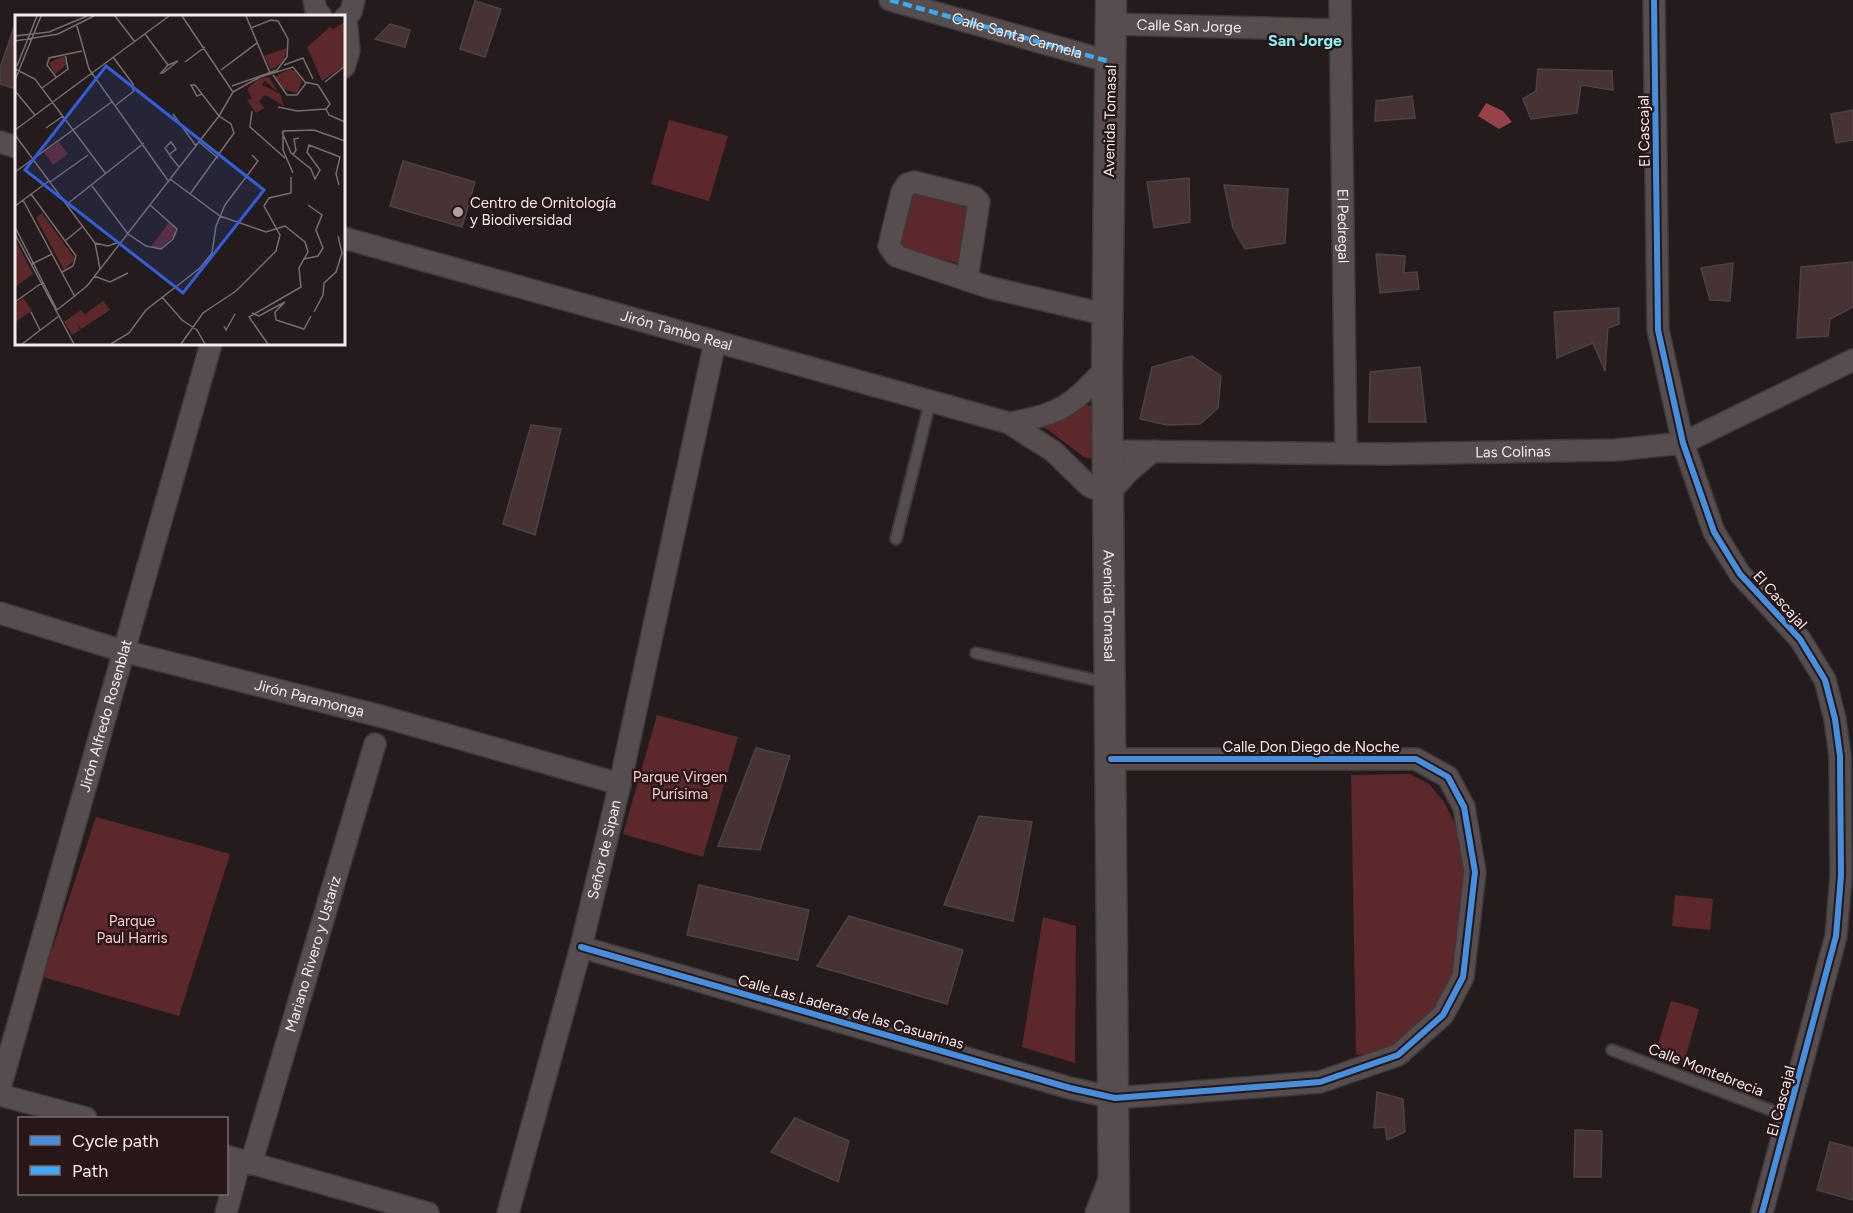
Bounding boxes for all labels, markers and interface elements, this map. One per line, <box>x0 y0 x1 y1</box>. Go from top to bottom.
street label: Calle Santa Carmela <box>950 9 1084 63</box>
inset map <box>15 15 345 345</box>
street label: Calle San Jorge <box>1136 16 1241 36</box>
district label: San Jorge <box>1268 31 1342 50</box>
street label: Avenida Tomasal <box>1100 65 1120 177</box>
street label: El Cascajal <box>1634 95 1654 167</box>
street label: El Pedregal <box>1334 189 1352 263</box>
place label: Centro de Ornitología y Biodiversidad <box>470 194 616 229</box>
marker: Centro de Ornitología y Biodiversidad <box>451 205 465 219</box>
street label: Jirón Tambo Real <box>619 306 734 355</box>
street label: Las Colinas <box>1475 442 1551 461</box>
street label: Avenida Tomasal <box>1100 550 1118 662</box>
street label: El Cascajal <box>1749 567 1811 633</box>
street label: Jirón Alfredo Rosenblat <box>75 637 136 794</box>
street label: Jirón Paramonga <box>253 676 366 721</box>
street label: Calle Don Diego de Noche <box>1223 738 1399 756</box>
park label: Parque Virgen Purísima <box>633 768 727 803</box>
street label: Señor de Sipan <box>584 798 625 901</box>
street label: Mariano Rivero y Ustariz <box>281 874 345 1034</box>
park label: Parque Paul Harris <box>96 912 168 947</box>
street label: Calle Las Laderas de las Casuarinas <box>736 971 966 1053</box>
street label: Calle Montebrecia <box>1646 1040 1766 1100</box>
street label: El Cascajal <box>1763 1064 1799 1138</box>
legend <box>18 1117 228 1195</box>
text: Cycle path <box>72 1130 159 1152</box>
text: Path <box>72 1160 108 1182</box>

